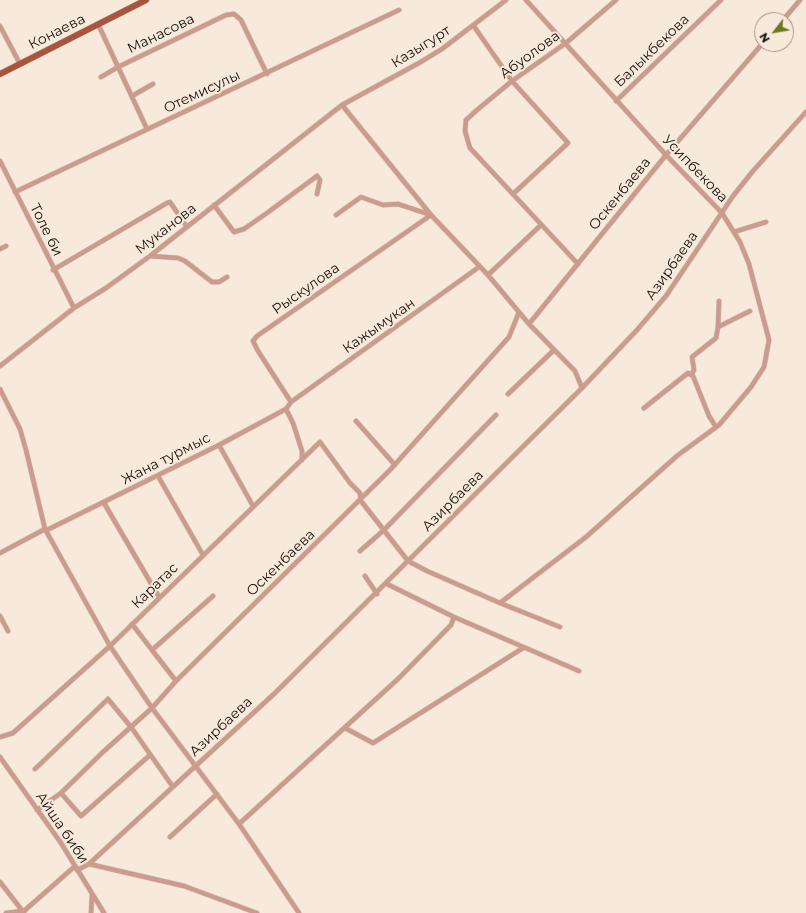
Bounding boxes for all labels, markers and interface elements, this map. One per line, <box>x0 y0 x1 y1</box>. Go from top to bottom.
street label: Конаева <box>26 11 88 53</box>
street label: Манасова <box>125 11 197 57</box>
street label: Балыкбекова <box>611 11 693 91</box>
north arrow <box>754 12 794 52</box>
street label: Казыгурт <box>388 22 454 72</box>
street label: Абуолова <box>497 28 563 82</box>
text: N <box>756 30 773 45</box>
street label: Отемисулы <box>161 67 243 117</box>
street label: Усипбекова <box>659 132 731 206</box>
street label: Оскенбаева <box>586 154 654 234</box>
street label: Муканова <box>132 200 200 258</box>
street label: Толе би <box>26 201 66 259</box>
street label: Азирбаева <box>642 229 702 303</box>
street label: Рыскулова <box>269 260 343 318</box>
street label: Кажымукан <box>339 295 419 357</box>
street label: Жана турмыс <box>119 429 213 489</box>
street label: Азирбаева <box>419 467 487 535</box>
street label: Оскенбаева <box>243 526 319 600</box>
street label: Каратас <box>128 560 182 612</box>
street label: Азирбаева <box>186 694 256 760</box>
street label: Айша биби <box>32 789 92 867</box>

